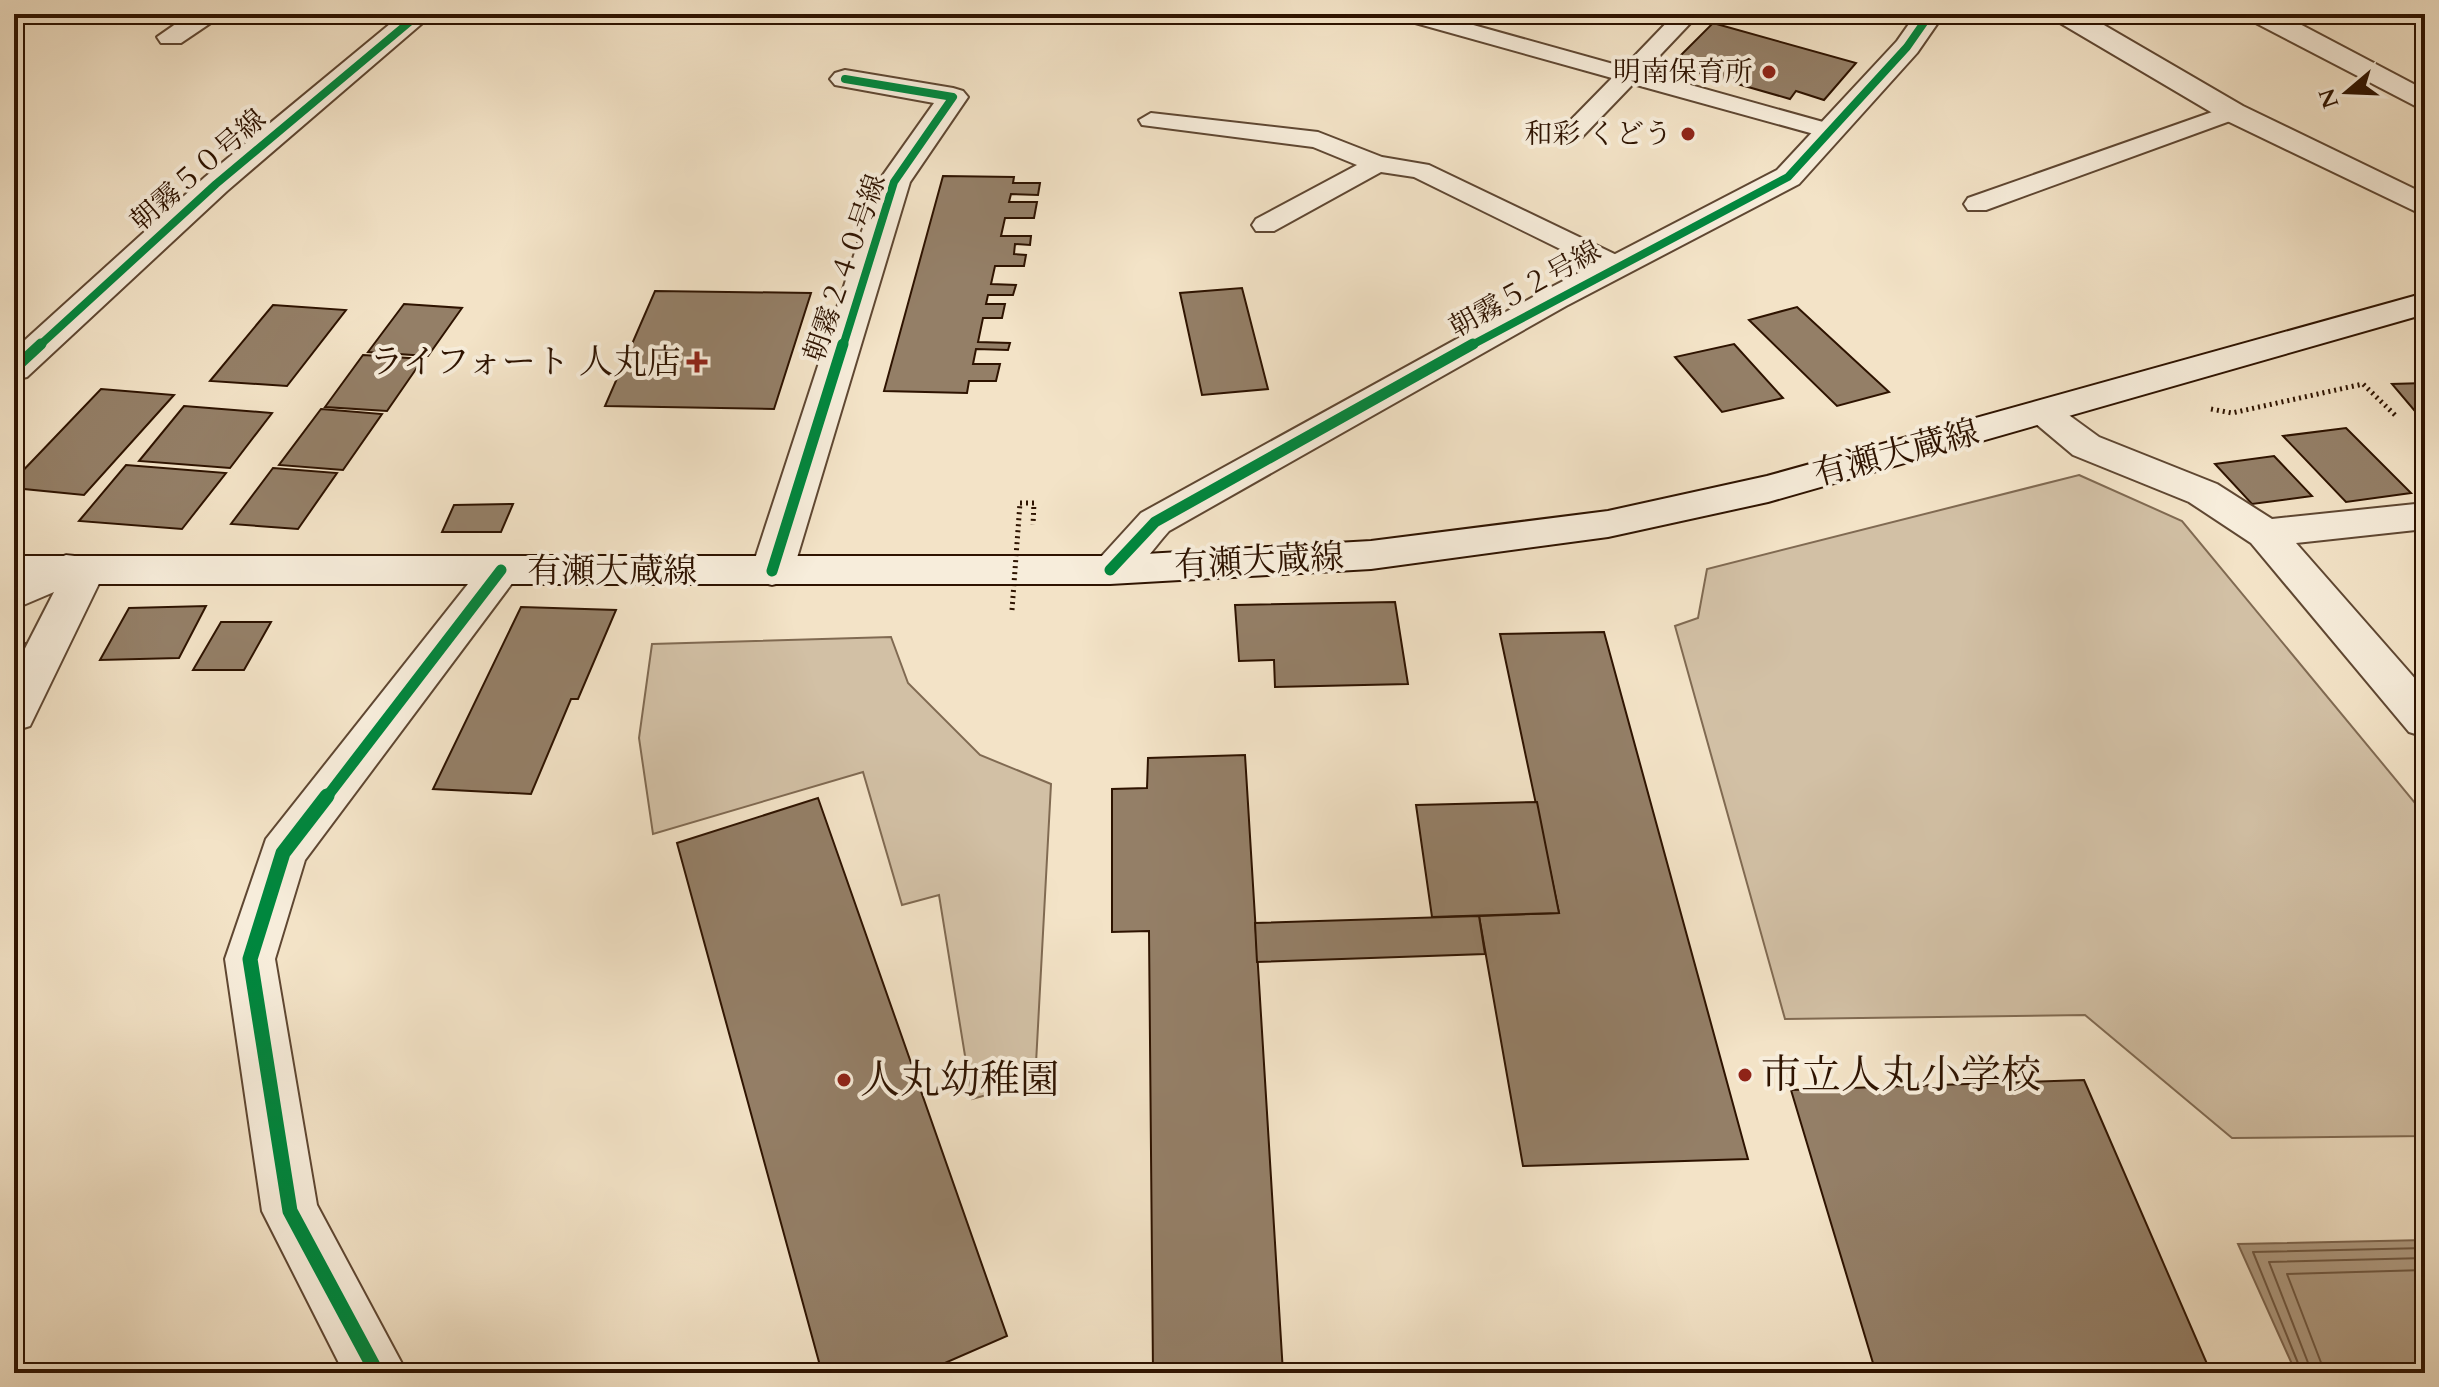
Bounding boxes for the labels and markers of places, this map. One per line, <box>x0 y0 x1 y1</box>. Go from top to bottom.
place label: 明南保育所 <box>1613 53 1753 91</box>
marker: 明南保育所 <box>1760 63 1778 81</box>
place label: 和彩 くどう <box>1524 115 1672 153</box>
marker: 和彩 くどう <box>1679 125 1697 143</box>
place label: ライフォート 人丸店 <box>370 339 681 385</box>
marker: ライフォート 人丸店 <box>688 353 706 371</box>
place label: 市立人丸小学校 <box>1761 1048 2041 1103</box>
place label: 人丸幼稚園 <box>860 1053 1060 1108</box>
marker: 市立人丸小学校 <box>1736 1066 1754 1084</box>
marker: 人丸幼稚園 <box>835 1071 853 1089</box>

